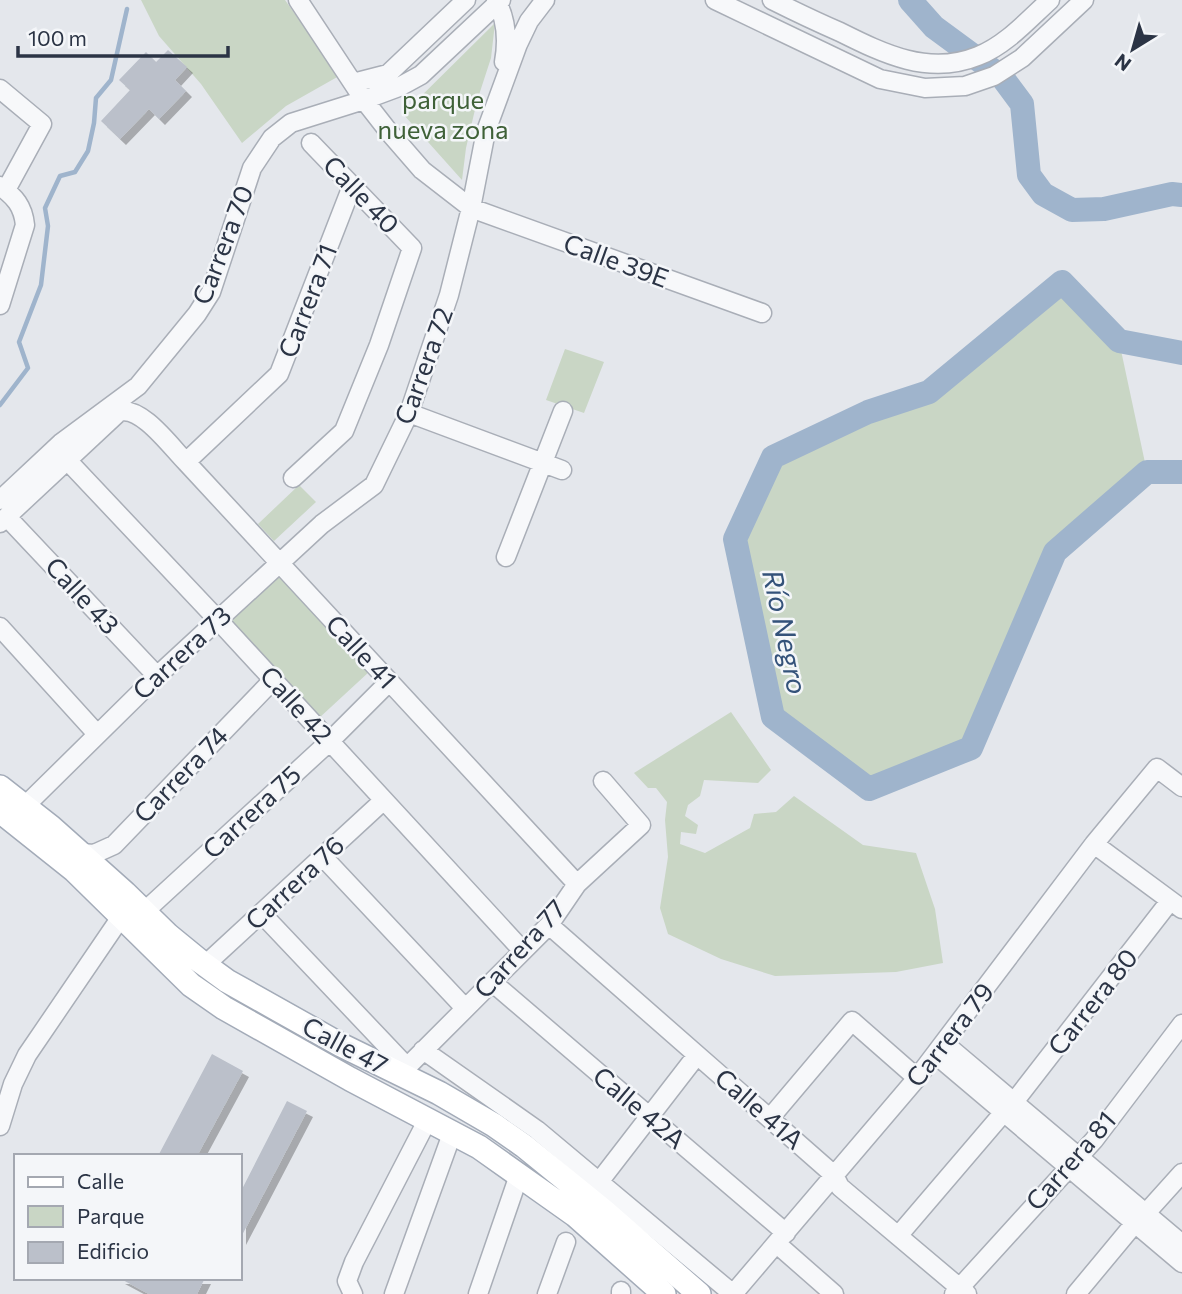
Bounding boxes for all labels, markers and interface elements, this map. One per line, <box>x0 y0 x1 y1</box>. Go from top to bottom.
scale bar <box>18 14 228 58</box>
north arrow <box>1098 14 1168 84</box>
text: 100 m <box>28 25 87 50</box>
text: N <box>1110 49 1135 76</box>
park label: parque nueva zona <box>377 83 509 144</box>
street label: Calle 40 <box>318 149 407 239</box>
street label: Carrera 70 <box>185 181 258 308</box>
street label: Calle 39E <box>560 226 673 293</box>
street label: Carrera 71 <box>271 239 342 362</box>
street label: Carrera 72 <box>387 303 458 428</box>
street label: Calle 43 <box>40 550 126 640</box>
water label: Río Negro <box>756 566 816 697</box>
street label: Carrera 73 <box>126 599 236 705</box>
street label: Calle 41 <box>320 608 404 694</box>
street label: Calle 42 <box>254 659 340 749</box>
street label: Carrera 74 <box>126 719 233 829</box>
street label: Carrera 75 <box>196 758 306 864</box>
street label: Carrera 76 <box>238 828 350 935</box>
street label: Carrera 77 <box>467 892 571 1004</box>
street label: Carrera 80 <box>1041 942 1143 1061</box>
street label: Carrera 79 <box>899 976 999 1092</box>
street label: Calle 47 <box>298 1009 394 1080</box>
street label: Calle 42A <box>588 1059 692 1154</box>
street label: Calle 41A <box>709 1061 811 1155</box>
street label: Carrera 81 <box>1018 1104 1121 1216</box>
legend <box>14 1154 242 1280</box>
text: Calle <box>77 1168 124 1193</box>
text: Parque <box>77 1203 144 1228</box>
text: Edificio <box>77 1238 149 1263</box>

